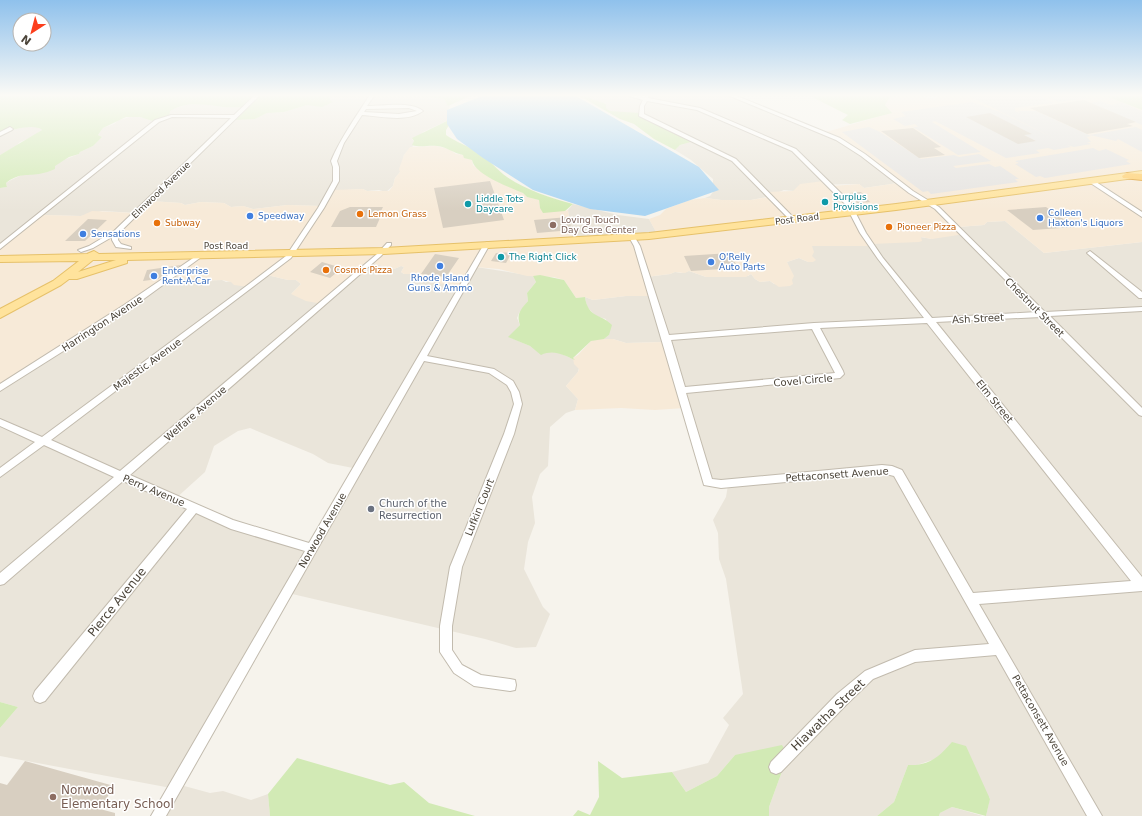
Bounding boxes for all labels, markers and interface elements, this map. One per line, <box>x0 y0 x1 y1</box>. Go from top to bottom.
north arrow <box>12 12 52 52</box>
text: N <box>19 32 34 48</box>
street label: Elmwood Avenue <box>130 159 193 220</box>
place label: Surplus Provisions <box>833 192 879 212</box>
place label: Liddle Tots Daycare <box>476 194 524 214</box>
marker: Surplus Provisions <box>820 197 830 207</box>
marker: Liddle Tots Daycare <box>463 199 473 209</box>
place label: Colleen Haxton's Liquors <box>1048 208 1124 228</box>
marker: Lemon Grass <box>355 209 365 219</box>
place label: Lemon Grass <box>368 209 427 219</box>
marker: Speedway <box>245 211 255 221</box>
place label: Speedway <box>258 211 305 221</box>
street label: Post Road <box>774 211 820 227</box>
marker: Colleen Haxton's Liquors <box>1035 213 1045 223</box>
place label: Loving Touch Day Care Center <box>561 215 636 235</box>
marker: Subway <box>152 218 162 228</box>
place label: Subway <box>165 218 201 228</box>
marker: Loving Touch Day Care Center <box>548 220 558 230</box>
marker: Pioneer Pizza <box>884 222 894 232</box>
place label: Pioneer Pizza <box>897 222 956 232</box>
marker: Sensations <box>78 229 88 239</box>
place label: Sensations <box>91 229 140 239</box>
street label: Post Road <box>204 241 248 251</box>
marker: The Right Click <box>496 252 506 262</box>
place label: The Right Click <box>508 252 577 262</box>
place label: O'Relly Auto Parts <box>719 252 766 272</box>
marker: O'Relly Auto Parts <box>706 257 716 267</box>
marker: Rhode Island Guns & Ammo <box>435 261 445 271</box>
marker: Cosmic Pizza <box>321 265 331 275</box>
place label: Cosmic Pizza <box>334 265 392 275</box>
place label: Enterprise Rent-A-Car <box>162 266 211 286</box>
marker: Enterprise Rent-A-Car <box>149 271 159 281</box>
place label: Rhode Island Guns & Ammo <box>407 273 473 293</box>
street label: Chestnut Street <box>1003 276 1066 339</box>
street label: Harrington Avenue <box>60 293 145 354</box>
street label: Ash Street <box>952 312 1004 325</box>
street label: Majestic Avenue <box>111 336 183 393</box>
street label: Covel Circle <box>773 372 833 389</box>
street label: Elm Street <box>974 377 1015 425</box>
street label: Welfare Avenue <box>162 384 228 443</box>
street label: Pettaconsett Avenue <box>785 465 889 484</box>
street label: Perry Avenue <box>121 472 186 508</box>
street label: Lufkin Court <box>463 477 496 537</box>
street label: Norwood Avenue <box>296 491 348 570</box>
place label: Church of the Resurrection <box>379 498 447 521</box>
marker: Church of the Resurrection <box>366 504 376 514</box>
street label: Pierce Avenue <box>85 565 149 639</box>
street label: Pettaconsett Avenue <box>1010 673 1071 768</box>
street label: Hiawatha Street <box>788 676 868 754</box>
place label: Norwood Elementary School <box>61 783 174 811</box>
marker: Norwood Elementary School <box>48 792 58 802</box>

